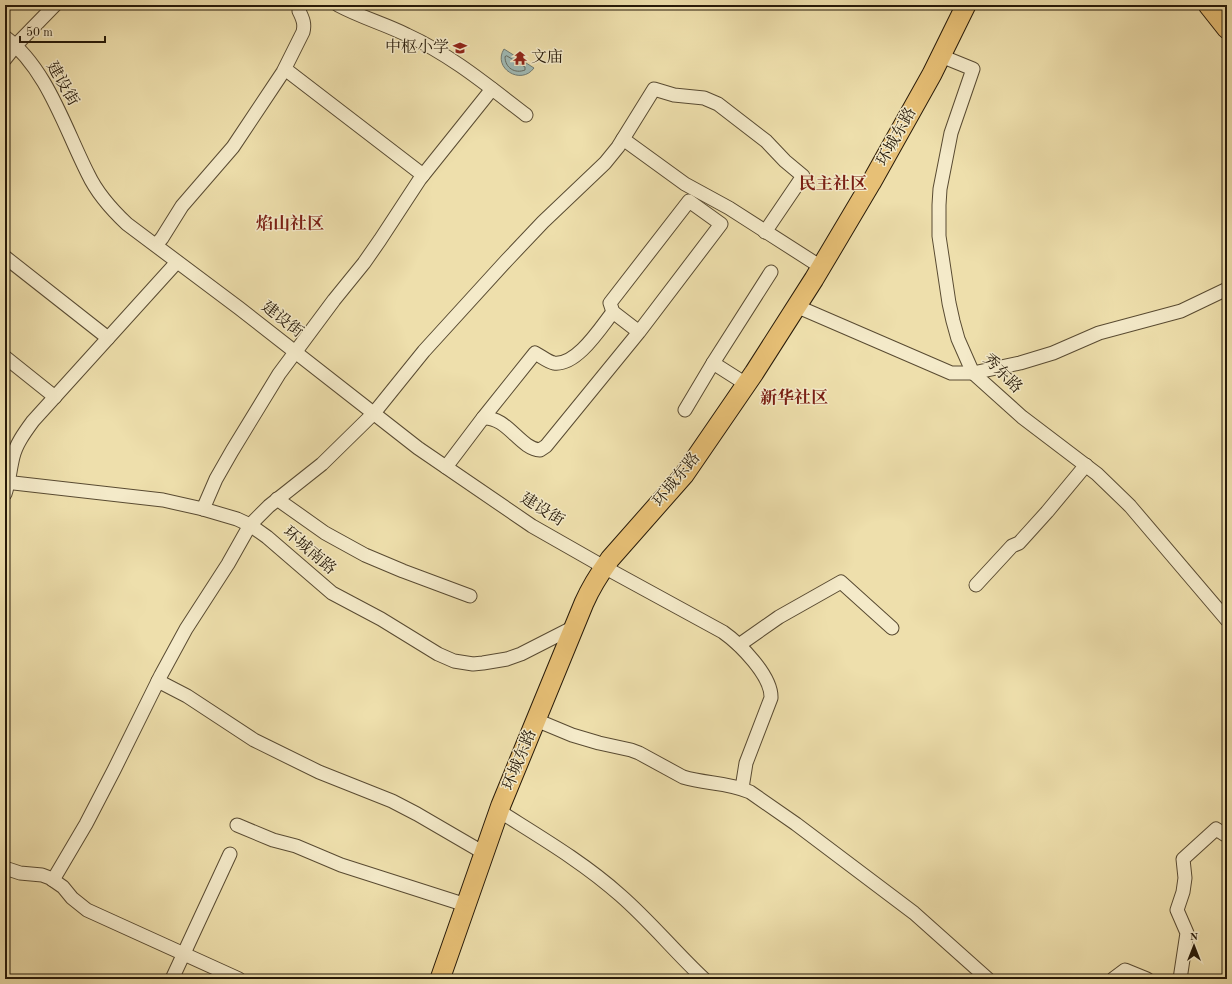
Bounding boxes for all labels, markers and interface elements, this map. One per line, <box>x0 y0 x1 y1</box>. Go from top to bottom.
scale bar <box>20 18 105 44</box>
text: 50 m <box>26 26 53 39</box>
place label: 中枢小学 <box>385 38 449 56</box>
school or university icon: 中枢小学 <box>452 40 468 56</box>
place label: 文庙 <box>531 48 563 66</box>
temple icon: 文庙 <box>512 50 528 66</box>
street label: 建设街 <box>43 58 83 109</box>
street label: 环城东路 <box>873 104 920 169</box>
district label: 民主社区 <box>799 174 867 193</box>
district label: 焰山社区 <box>256 214 324 233</box>
street label: 建设街 <box>258 297 307 341</box>
street label: 秀东路 <box>979 350 1026 397</box>
district label: 新华社区 <box>760 388 828 407</box>
street label: 环城东路 <box>649 449 703 510</box>
street label: 建设街 <box>517 489 568 530</box>
street label: 环城南路 <box>280 522 340 578</box>
street label: 环城东路 <box>499 727 539 793</box>
north arrow <box>1174 926 1214 966</box>
text: N <box>1190 932 1199 943</box>

